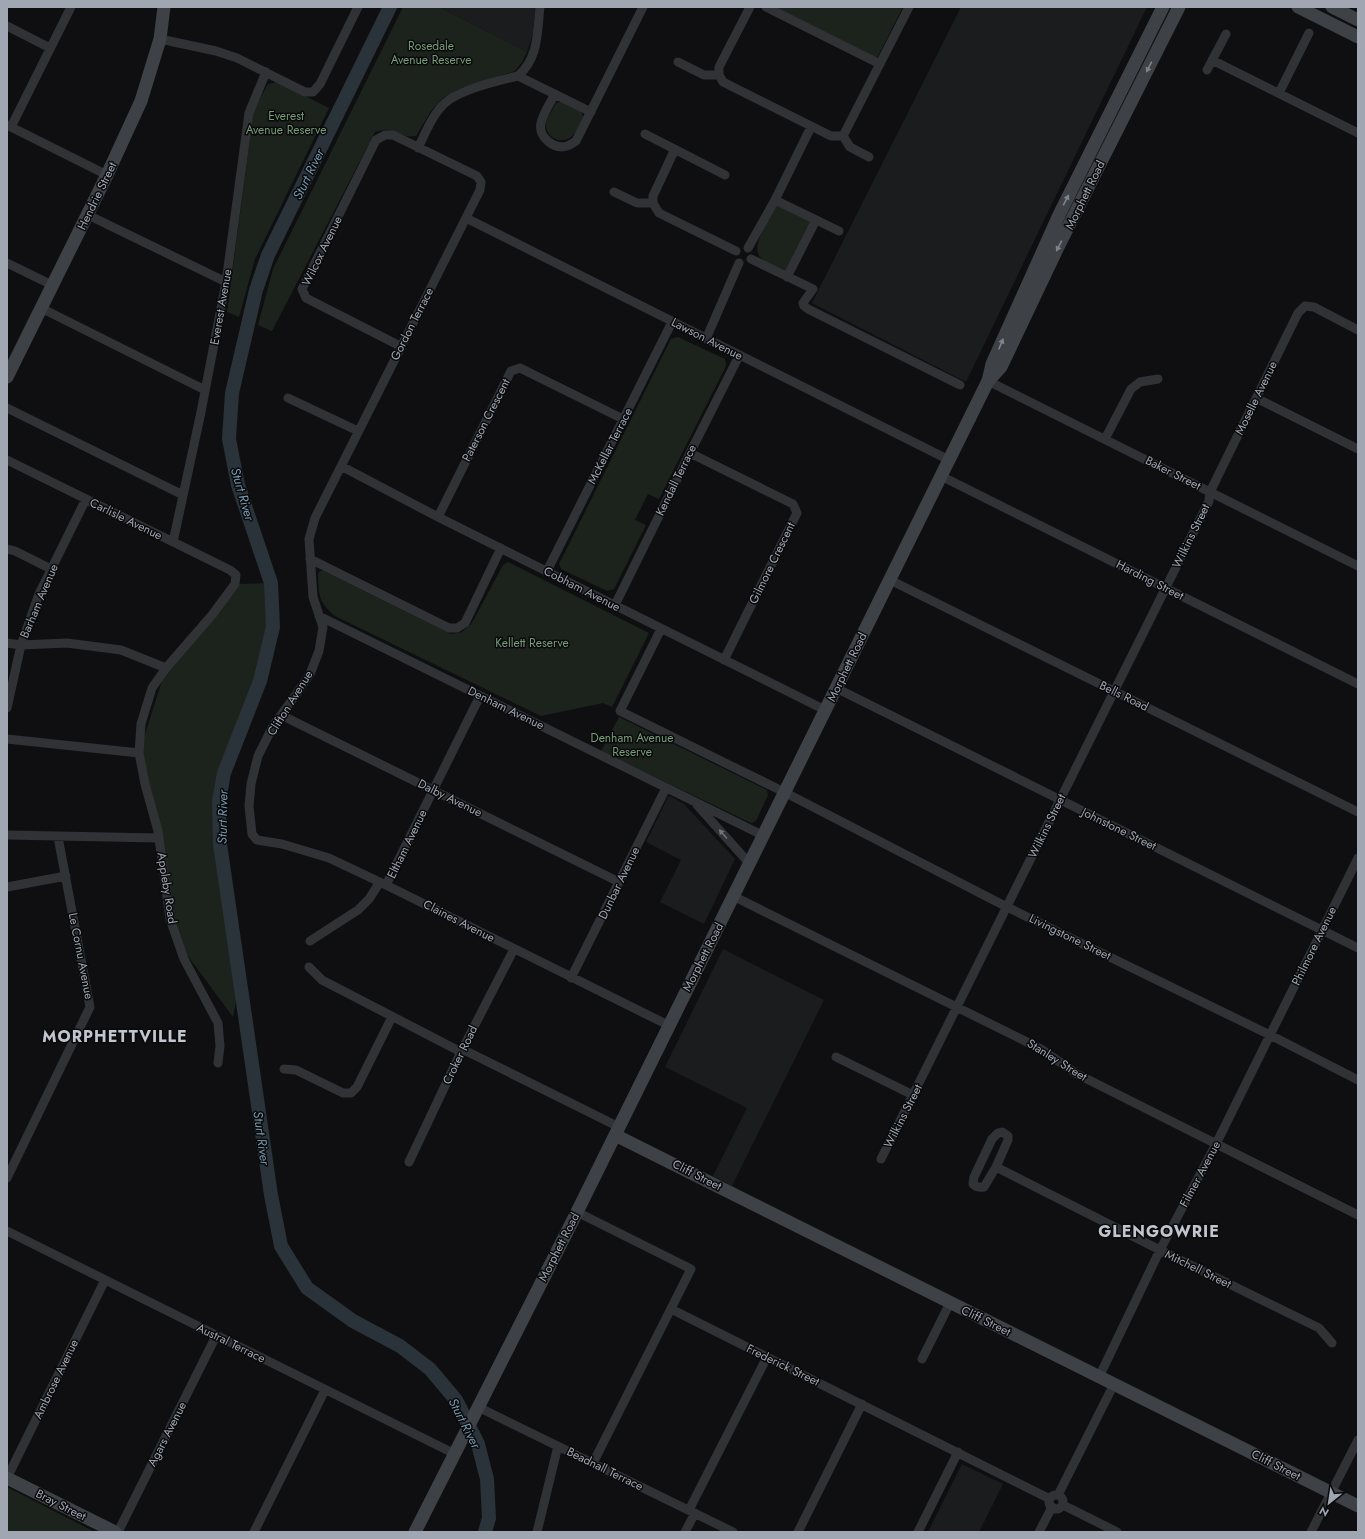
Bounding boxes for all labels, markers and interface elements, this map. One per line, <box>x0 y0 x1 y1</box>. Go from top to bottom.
park label: Rosedale Avenue Reserve <box>391 37 471 69</box>
one-way arrow <box>1146 61 1152 72</box>
park label: Everest Avenue Reserve <box>246 107 326 139</box>
water label: Sturt River <box>288 145 329 203</box>
street label: Morphett Road <box>1060 157 1110 233</box>
street label: Hendrie Street <box>73 159 121 233</box>
one-way arrow <box>1063 195 1070 206</box>
street label: Wilcox Avenue <box>297 213 347 289</box>
one-way arrow <box>1056 240 1063 251</box>
street label: Everest Avenue <box>205 268 237 346</box>
street label: Gordon Terrace <box>386 284 438 364</box>
street label: Lawson Avenue <box>668 313 746 365</box>
one-way arrow <box>997 338 1004 350</box>
street label: Moselle Avenue <box>1230 358 1282 438</box>
street label: Paterson Crescent <box>457 375 515 465</box>
street label: McKellar Terrace <box>583 405 637 487</box>
street label: Kendall Terrace <box>651 441 701 519</box>
street label: Baker Street <box>1142 451 1204 495</box>
water label: Sturt River <box>226 465 259 524</box>
street label: Carlisle Avenue <box>87 494 165 544</box>
street label: Wilkins Street <box>1168 501 1214 571</box>
street label: Gilmore Crescent <box>744 519 800 607</box>
street label: Harding Street <box>1113 555 1187 605</box>
street label: Barham Avenue <box>15 561 63 641</box>
street label: Cobham Avenue <box>540 562 624 616</box>
street label: Morphett Road <box>822 629 872 705</box>
park label: Kellett Reserve <box>495 634 569 652</box>
street label: Clifton Avenue <box>263 667 317 739</box>
street label: Bells Road <box>1096 676 1152 716</box>
street label: Denham Avenue <box>465 682 547 734</box>
park label: Denham Avenue Reserve <box>590 729 674 761</box>
street label: Dalby Avenue <box>415 775 485 821</box>
water label: Sturt River <box>213 789 232 844</box>
street label: Wilkins Street <box>1024 791 1070 861</box>
street label: Johnstone Street <box>1077 802 1159 855</box>
street label: Eltham Avenue <box>383 807 431 881</box>
one-way arrow <box>718 829 727 839</box>
street label: Dunbar Avenue <box>594 844 644 922</box>
street label: Appleby Road <box>152 851 182 925</box>
street label: Claines Avenue <box>420 895 498 947</box>
street label: Philmore Avenue <box>1287 904 1341 988</box>
street label: Livingstone Street <box>1026 909 1114 965</box>
street label: Le Cornu Avenue <box>64 911 98 1001</box>
street label: Morphett Road <box>678 920 728 994</box>
street label: Croker Road <box>438 1022 482 1088</box>
district label: MORPHETTVILLE <box>42 1025 188 1048</box>
street label: Stanley Street <box>1023 1034 1091 1086</box>
street label: Wilkins Street <box>879 1081 927 1151</box>
water label: Sturt River <box>248 1110 275 1167</box>
street label: Filmer Avenue <box>1175 1138 1225 1210</box>
street label: Cliff Street <box>669 1155 725 1195</box>
street label: Morphett Road <box>534 1210 584 1284</box>
district label: GLENGOWRIE <box>1098 1220 1220 1243</box>
street label: Mitchell Street <box>1162 1245 1234 1293</box>
street label: Cliff Street <box>958 1301 1014 1341</box>
street label: Austral Terrace <box>194 1319 268 1367</box>
street label: Ambrose Avenue <box>29 1336 83 1422</box>
street label: Frederick Street <box>743 1340 823 1391</box>
water label: Sturt River <box>444 1395 486 1452</box>
street label: Agars Avenue <box>143 1399 191 1469</box>
street label: Beadnall Terrace <box>564 1443 646 1495</box>
street label: Cliff Street <box>1248 1445 1304 1485</box>
north arrow <box>1309 1483 1349 1523</box>
street label: Bray Street <box>33 1485 89 1525</box>
text: N <box>1316 1503 1332 1521</box>

